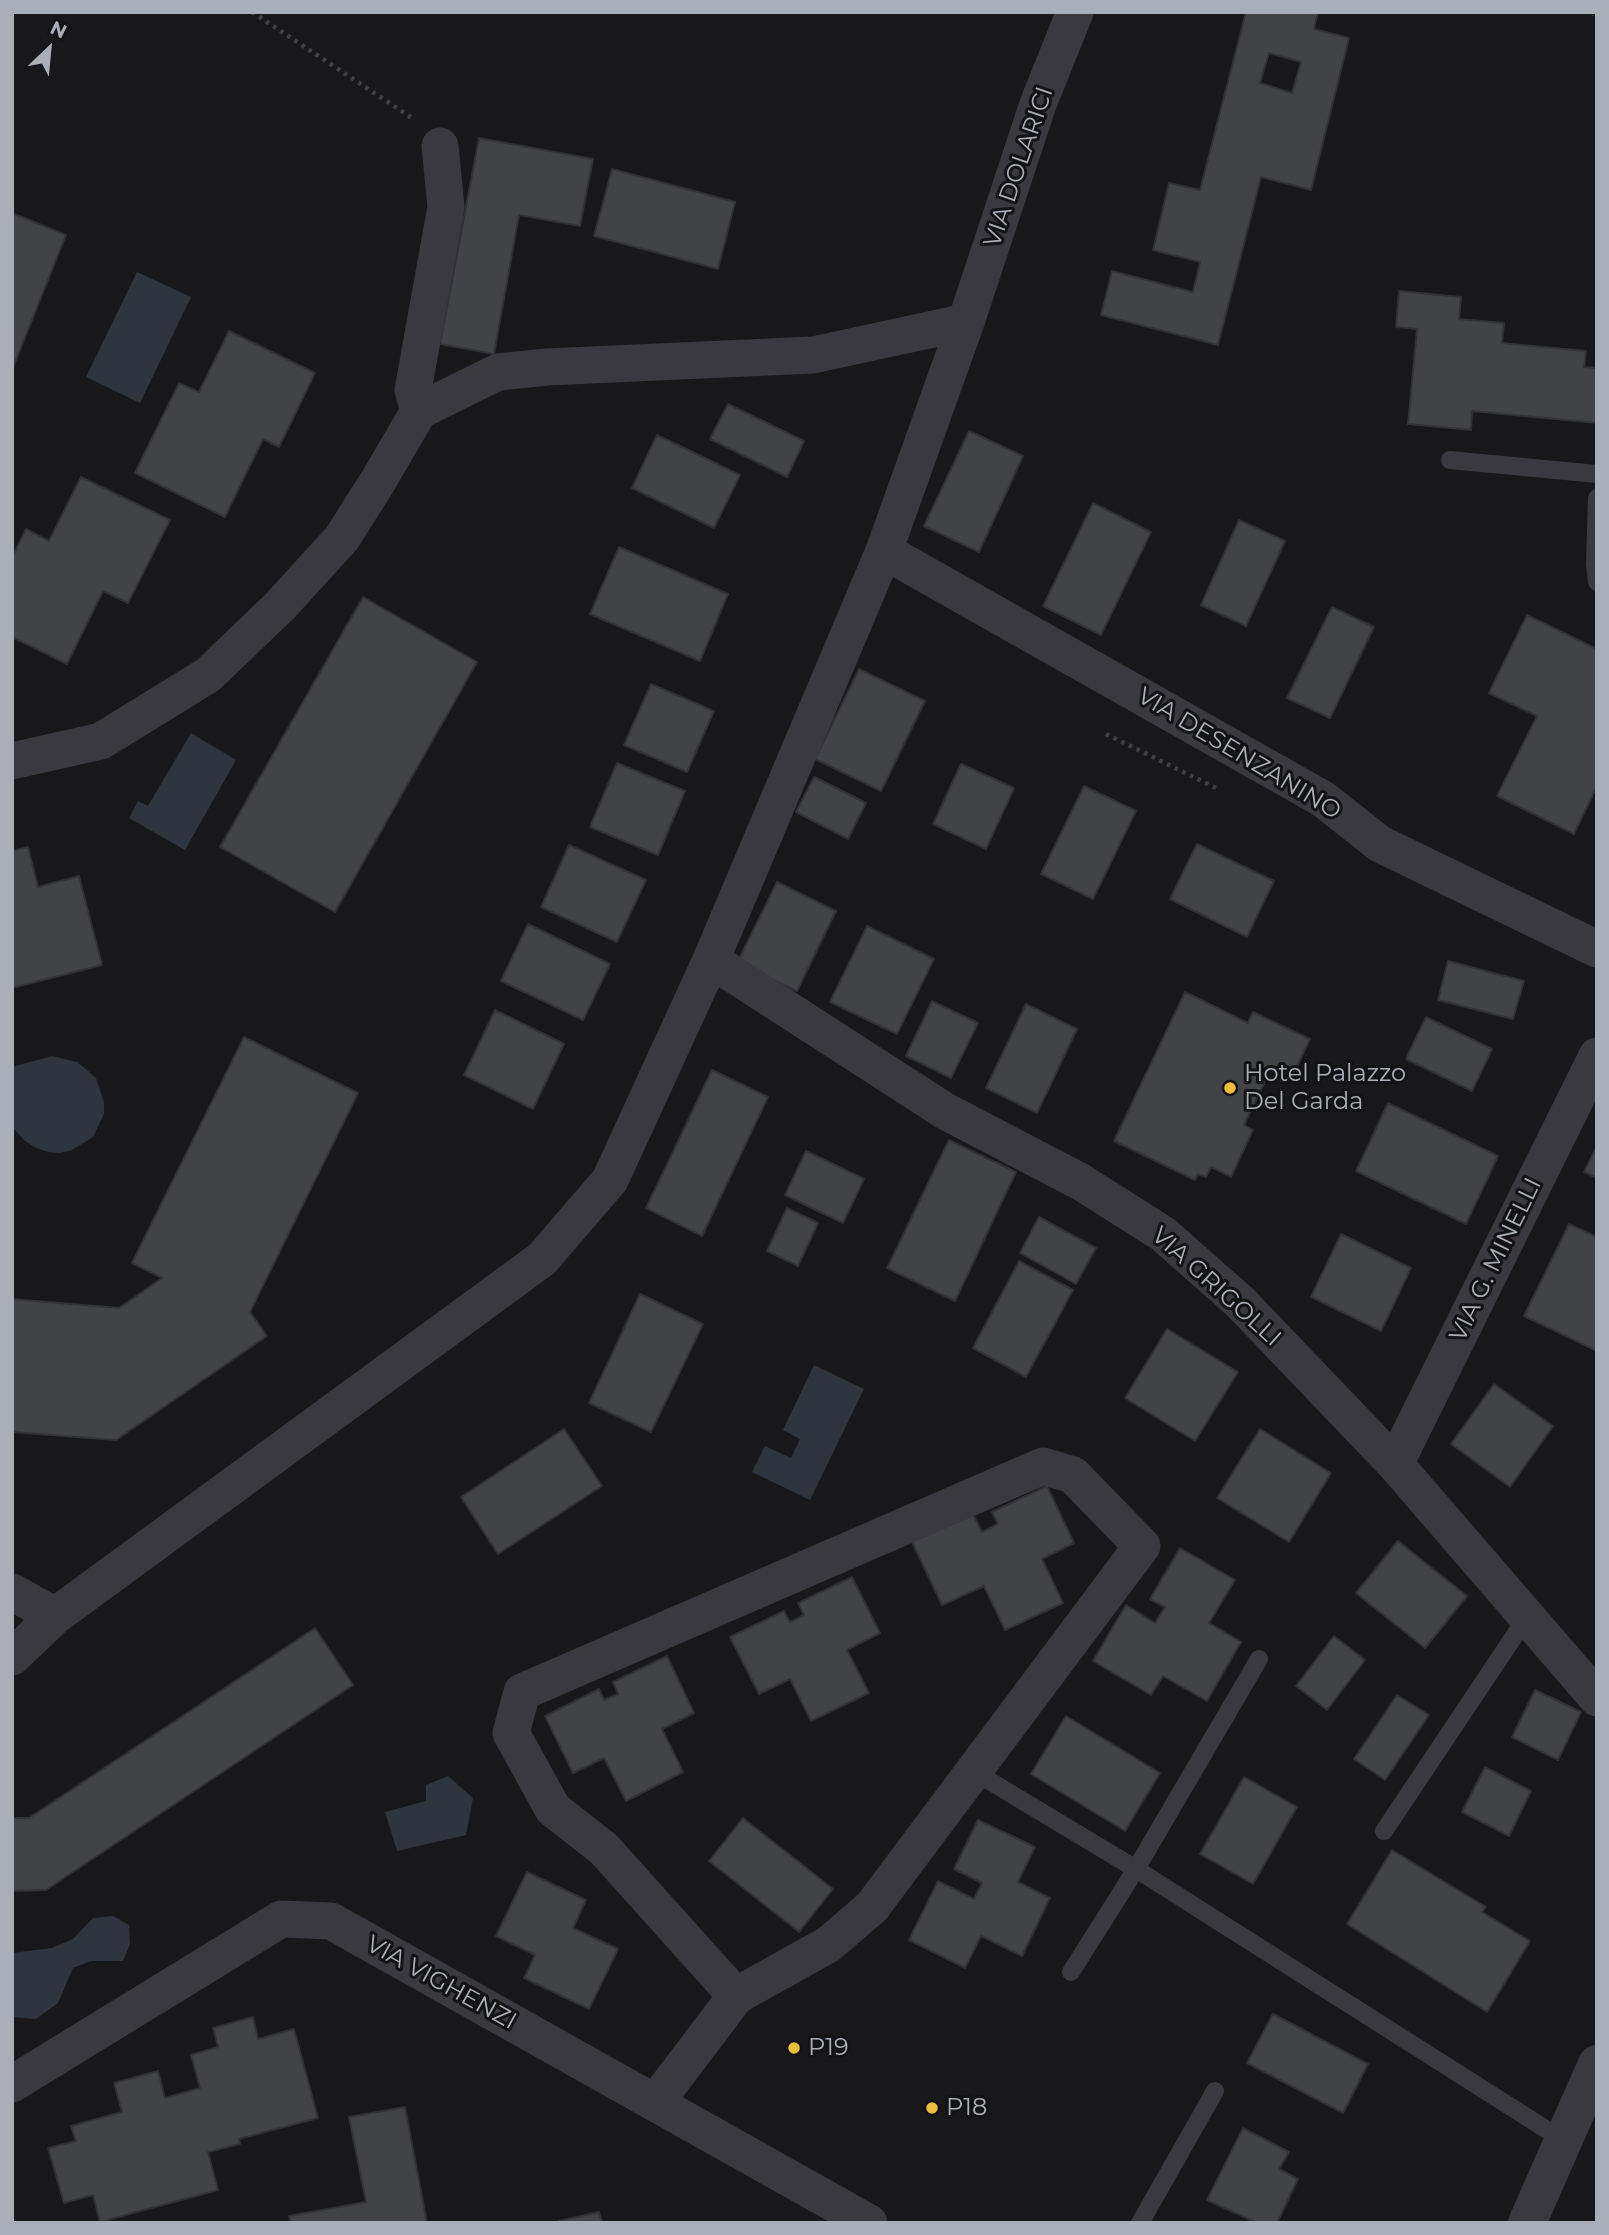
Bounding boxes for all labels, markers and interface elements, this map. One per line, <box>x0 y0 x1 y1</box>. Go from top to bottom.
north arrow <box>14 14 84 84</box>
text: N <box>46 16 70 43</box>
street label: VIA DOLARICI <box>978 83 1060 251</box>
street label: VIA DESENZANINO <box>1132 682 1346 826</box>
place label: Hotel Palazzo Del Garda <box>1244 1060 1406 1116</box>
marker: Hotel Palazzo Del Garda <box>1222 1080 1238 1096</box>
street label: VIA G. MINELLI <box>1444 1173 1548 1347</box>
street label: VIA GRIGOLLI <box>1145 1221 1287 1353</box>
street label: VIA VIGHENZI <box>361 1930 521 2036</box>
place label: P19 <box>808 2034 849 2062</box>
marker: P19 <box>786 2040 802 2056</box>
place label: P18 <box>946 2094 987 2122</box>
marker: P18 <box>924 2100 940 2116</box>

